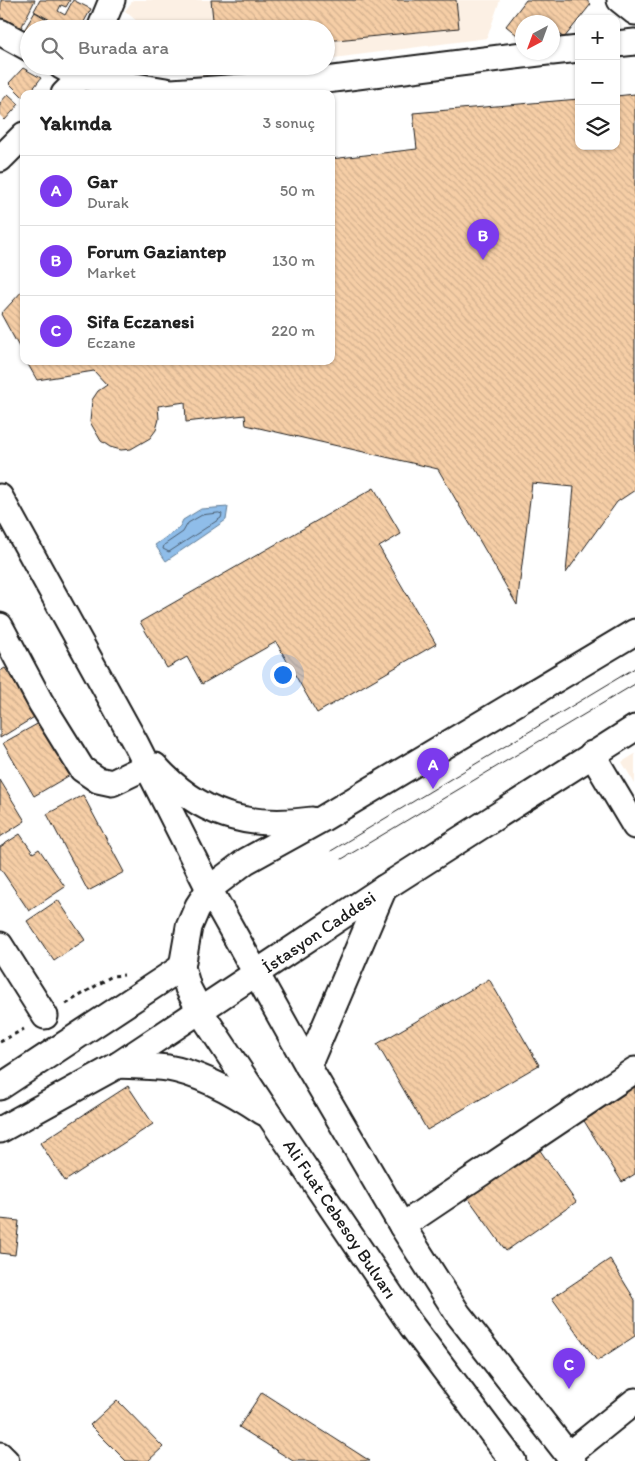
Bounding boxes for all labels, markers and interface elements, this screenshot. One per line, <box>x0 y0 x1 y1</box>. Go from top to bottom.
north arrow <box>515 15 560 60</box>
map controls <box>575 15 620 150</box>
button: + <box>575 15 620 60</box>
search box <box>20 20 335 75</box>
icon: search <box>38 34 66 62</box>
text: Burada ara <box>78 36 169 59</box>
button: − <box>575 60 620 105</box>
button: layers <box>575 105 620 150</box>
text: Yakında <box>40 110 112 135</box>
text: 3 sonuç <box>263 113 315 132</box>
text: Gar <box>87 170 118 193</box>
text: A <box>51 181 61 200</box>
text: 50 m <box>280 181 315 200</box>
text: Durak <box>87 193 129 212</box>
pin: B <box>467 219 499 260</box>
text: Forum Gaziantep <box>87 240 226 263</box>
text: B <box>51 251 61 270</box>
text: 130 m <box>272 251 315 270</box>
text: Market <box>87 263 136 282</box>
text: Sifa Eczanesi <box>87 310 194 333</box>
text: C <box>51 321 61 340</box>
text: 220 m <box>271 321 315 340</box>
text: Eczane <box>87 333 136 352</box>
your location <box>270 662 296 688</box>
pin: A <box>417 748 449 789</box>
street label: İstasyon Caddesi <box>258 886 380 978</box>
street label: Ali Fuat Cebesoy Bulvarı <box>278 1135 402 1303</box>
pin: C <box>553 1348 585 1389</box>

